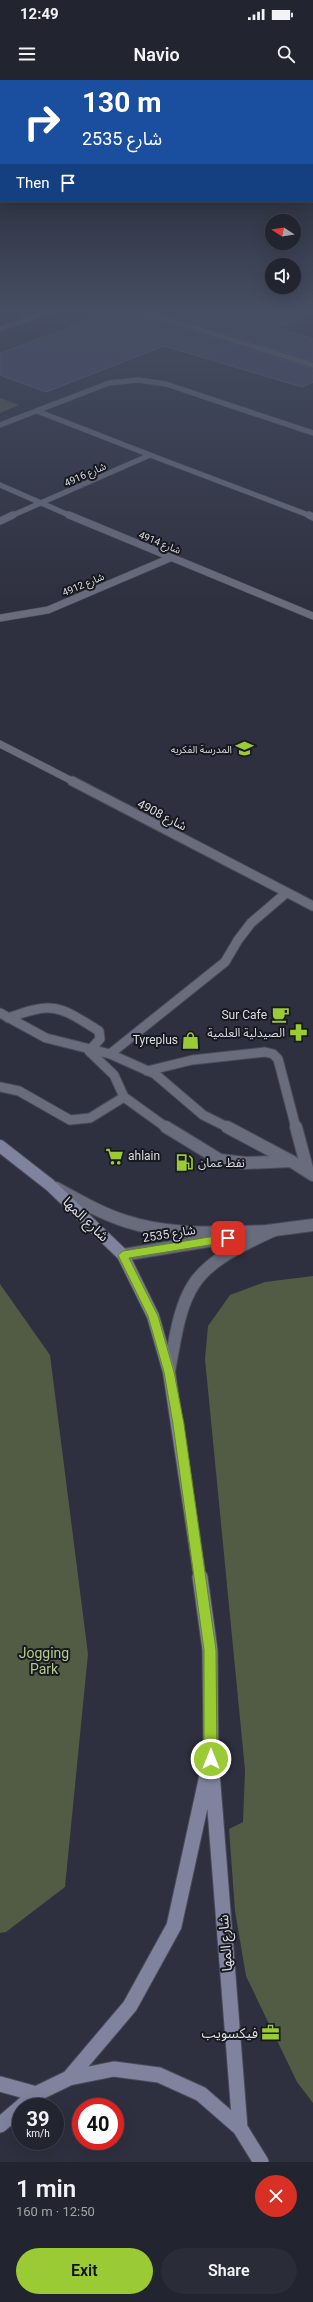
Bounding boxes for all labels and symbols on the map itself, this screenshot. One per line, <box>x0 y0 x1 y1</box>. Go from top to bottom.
north arrow <box>265 214 301 250</box>
street label: 4916 شارع <box>63 460 109 490</box>
street label: 4914 شارع <box>136 529 183 558</box>
street label: 4912 شارع <box>61 571 107 600</box>
school or university icon: المدرسة الفكريه <box>235 739 255 759</box>
place label: المدرسة الفكريه <box>171 744 232 756</box>
street label: 4908 شارع <box>134 797 189 835</box>
cafe icon: Sur Cafe <box>270 1005 290 1025</box>
place label: Sur Cafe <box>221 1008 267 1022</box>
pharmacy icon: الصيدلية العلمية <box>288 1023 308 1043</box>
place label: الصيدلية العلمية <box>207 1026 285 1040</box>
shop icon: Tyreplus <box>181 1030 201 1050</box>
place label: Tyreplus <box>133 1033 178 1047</box>
supermarket icon: ahlain <box>105 1146 125 1166</box>
place label: ahlain <box>128 1149 160 1163</box>
fuel station icon: نفط عمان <box>175 1153 195 1173</box>
place label: نفط عمان <box>198 1156 245 1170</box>
street label: شارع المها <box>58 1193 112 1247</box>
pin <box>211 1221 245 1255</box>
street label: 2535 شارع <box>142 1223 197 1247</box>
park label: Jogging Park <box>19 1645 69 1677</box>
position arrow <box>190 1738 232 1780</box>
street label: شارع المها <box>215 1914 238 1972</box>
office icon: فيكسويب <box>261 2023 281 2043</box>
place label: فيكسويب <box>201 2025 258 2042</box>
speed limit sign: 40 <box>72 2098 124 2150</box>

